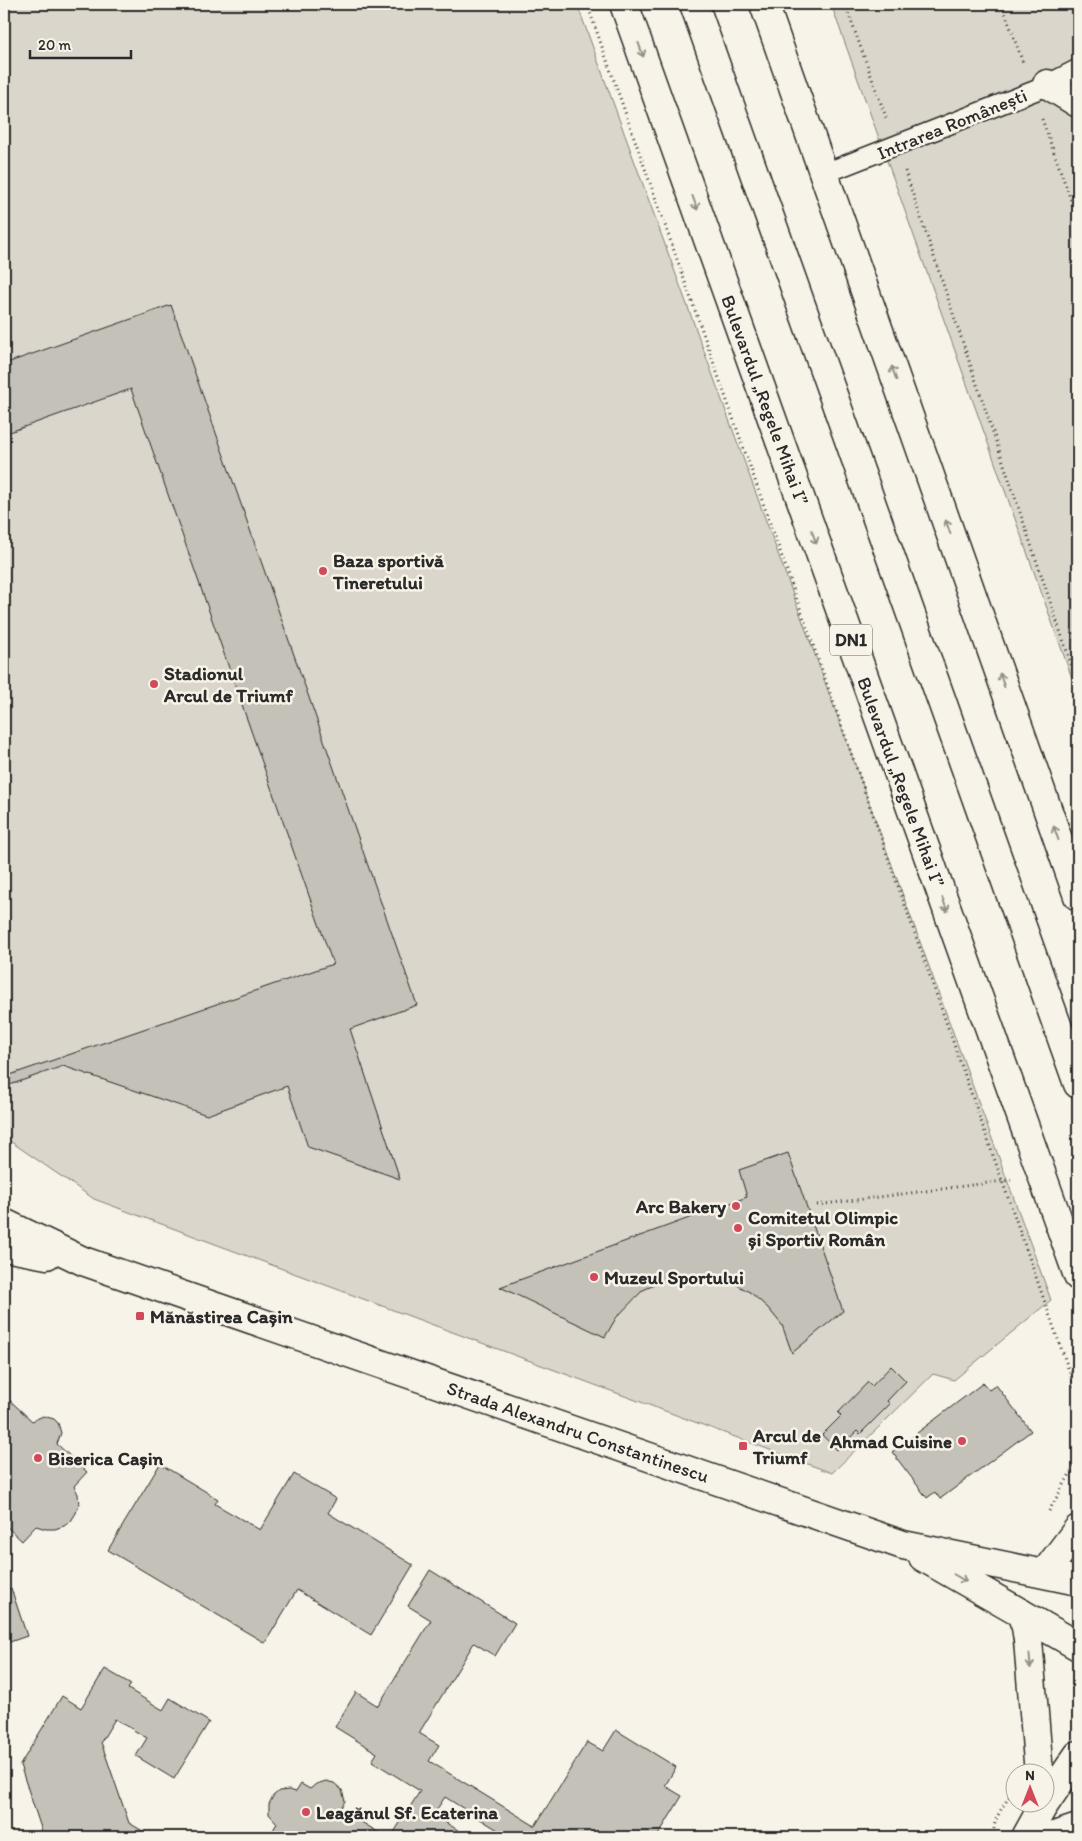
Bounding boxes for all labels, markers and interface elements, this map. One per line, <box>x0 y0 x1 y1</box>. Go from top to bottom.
scale bar <box>30 28 131 60</box>
text: 20 m <box>38 36 72 54</box>
one-way arrow <box>637 41 646 57</box>
street label: Intrarea Românești <box>874 83 1030 165</box>
one-way arrow <box>691 195 700 210</box>
street label: Bulevardul „Regele Mihai I” <box>716 292 814 508</box>
one-way arrow <box>889 366 898 382</box>
one-way arrow <box>943 519 952 535</box>
one-way arrow <box>810 529 819 545</box>
place label: Baza sportivă Tineretului <box>332 549 445 594</box>
marker: Baza sportivă Tineretului <box>317 565 329 577</box>
road number: DN1 <box>830 624 872 656</box>
place label: Stadionul Arcul de Triumf <box>163 662 293 707</box>
one-way arrow <box>997 673 1006 688</box>
street label: Bulevardul „Regele Mihai I” <box>852 674 950 890</box>
marker: Stadionul Arcul de Triumf <box>148 678 160 690</box>
one-way arrow <box>1051 826 1060 841</box>
one-way arrow <box>941 897 950 912</box>
place label: Arc Bakery <box>635 1195 726 1218</box>
marker: Arc Bakery <box>730 1200 742 1212</box>
place label: Comitetul Olimpic și Sportiv Român <box>748 1206 898 1251</box>
marker: Comitetul Olimpic și Sportiv Român <box>732 1222 744 1234</box>
place label: Muzeul Sportului <box>604 1266 744 1289</box>
marker: Muzeul Sportului <box>588 1271 600 1283</box>
place label: Mănăstirea Cașin <box>150 1305 293 1328</box>
marker: Mănăstirea Cașin <box>134 1310 146 1322</box>
street label: Strada Alexandru Constantinescu <box>444 1376 713 1488</box>
place label: Arcul de Triumf <box>752 1424 821 1469</box>
place label: Ahmad Cuisine <box>829 1430 952 1453</box>
marker: Ahmad Cuisine <box>956 1435 968 1447</box>
marker: Arcul de Triumf <box>737 1440 749 1452</box>
place label: Biserica Cașin <box>48 1447 164 1470</box>
marker: Biserica Cașin <box>32 1452 44 1464</box>
one-way arrow <box>952 1574 967 1584</box>
one-way arrow <box>1025 1652 1035 1668</box>
north arrow <box>1004 1764 1054 1814</box>
text: N <box>1025 1767 1035 1784</box>
place label: Leagănul Sf. Ecaterina <box>316 1801 499 1824</box>
marker: Leagănul Sf. Ecaterina <box>300 1806 312 1818</box>

